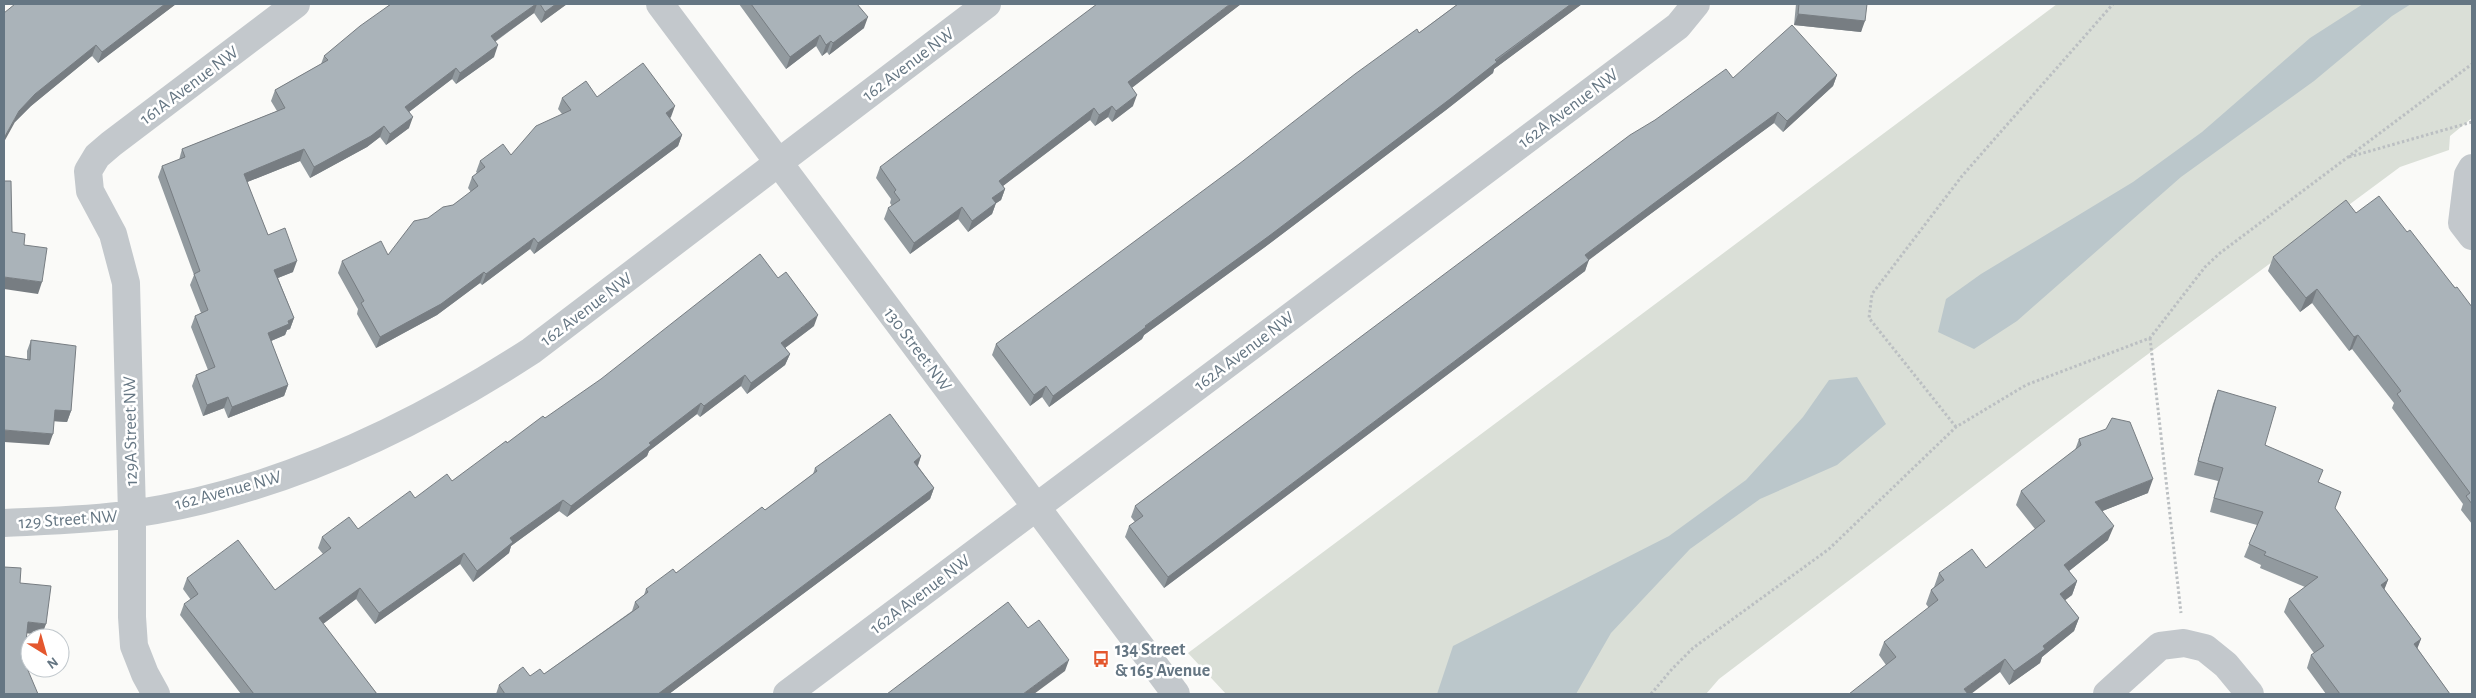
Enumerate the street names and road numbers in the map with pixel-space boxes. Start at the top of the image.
street label: 162 Avenue NW [860,25,958,105]
street label: 161A Avenue NW [137,43,242,128]
street label: 162A Avenue NW [1515,66,1622,152]
street label: 162 Avenue NW [538,270,636,350]
street label: 130 Street NW [880,304,954,395]
street label: 162A Avenue NW [1191,309,1298,395]
street label: 129A Street NW [121,376,141,486]
street label: 162 Avenue NW [173,468,283,514]
street label: 129 Street NW [18,508,118,532]
street label: 162A Avenue NW [867,552,974,638]

